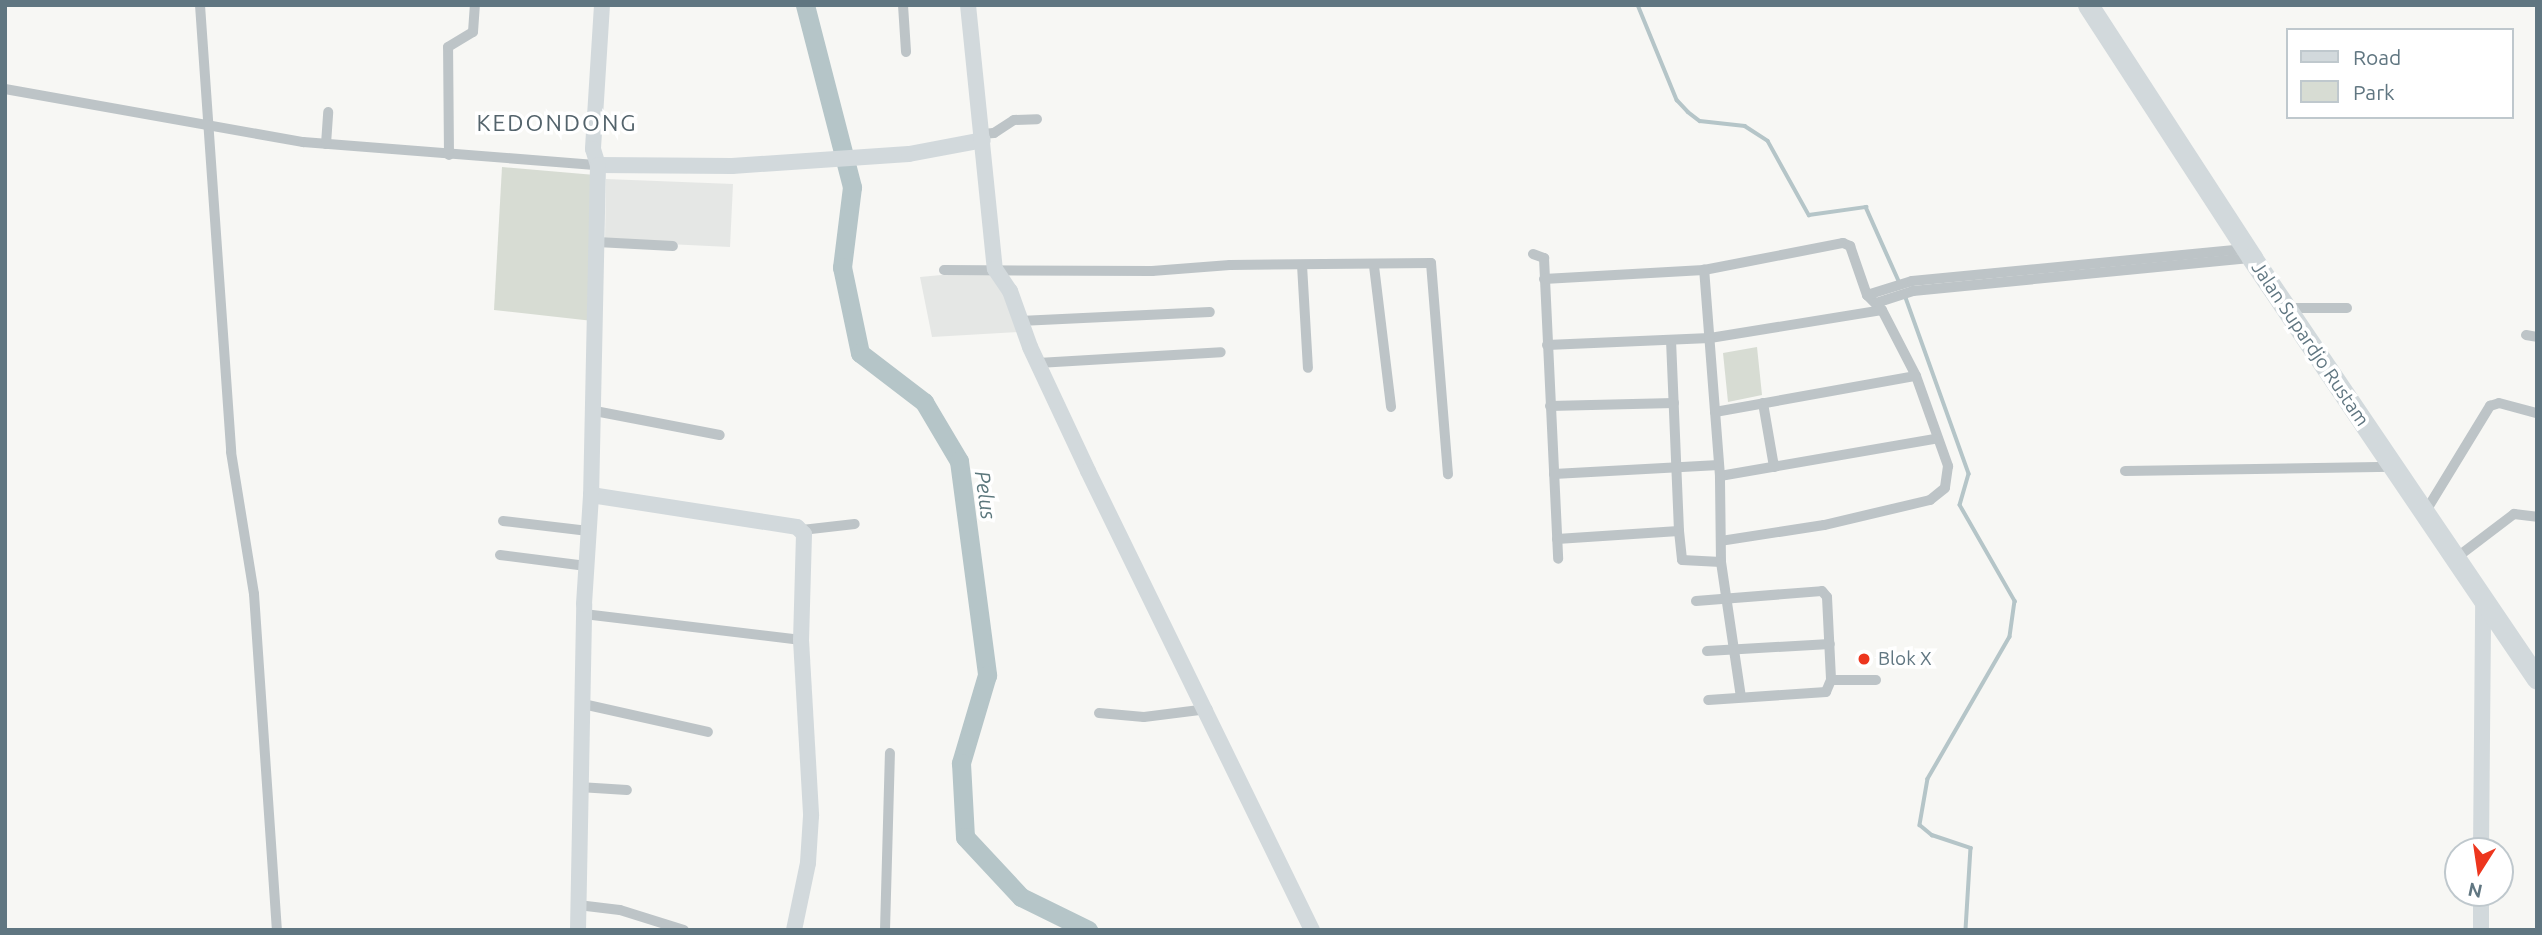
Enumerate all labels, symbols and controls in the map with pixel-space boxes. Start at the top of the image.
legend [2286,28,2514,119]
text: Road [2353,45,2401,69]
text: Park [2353,80,2395,104]
district label: KEDONDONG [478,109,636,137]
street label: Jalan Supardjo Rustam [2246,257,2374,431]
water label: Pelus [970,469,1002,521]
place label: Blok X [1878,648,1932,670]
marker: Blok X [1856,651,1872,667]
north arrow [2444,837,2514,907]
text: N [2466,878,2484,903]

